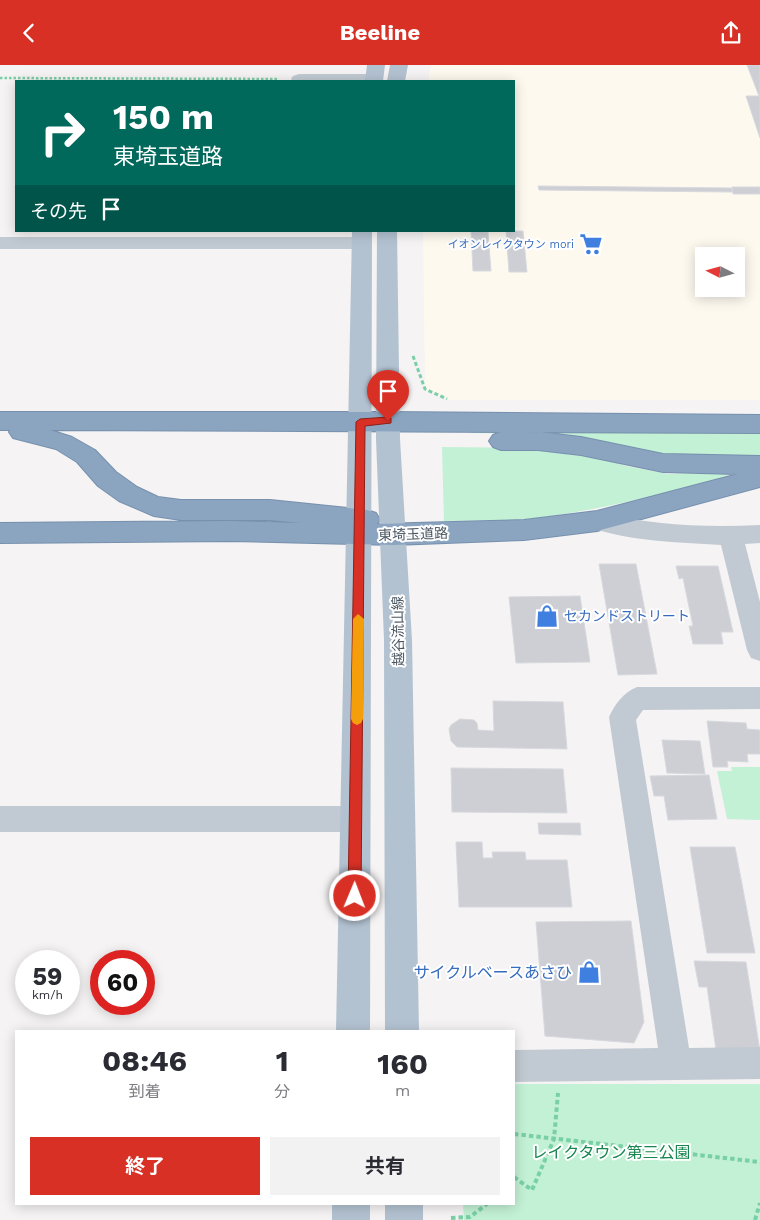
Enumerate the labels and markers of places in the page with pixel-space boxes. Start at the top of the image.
supermarket icon: イオンレイクタウン mori [578,231,604,257]
place label: イオンレイクタウン mori [447,238,574,251]
pin [367,370,409,421]
shop icon: セカンドストリート [534,603,560,629]
place label: セカンドストリート [564,608,690,624]
shop icon: サイクルベースあさひ [576,959,602,985]
place label: サイクルベースあさひ [414,963,572,982]

